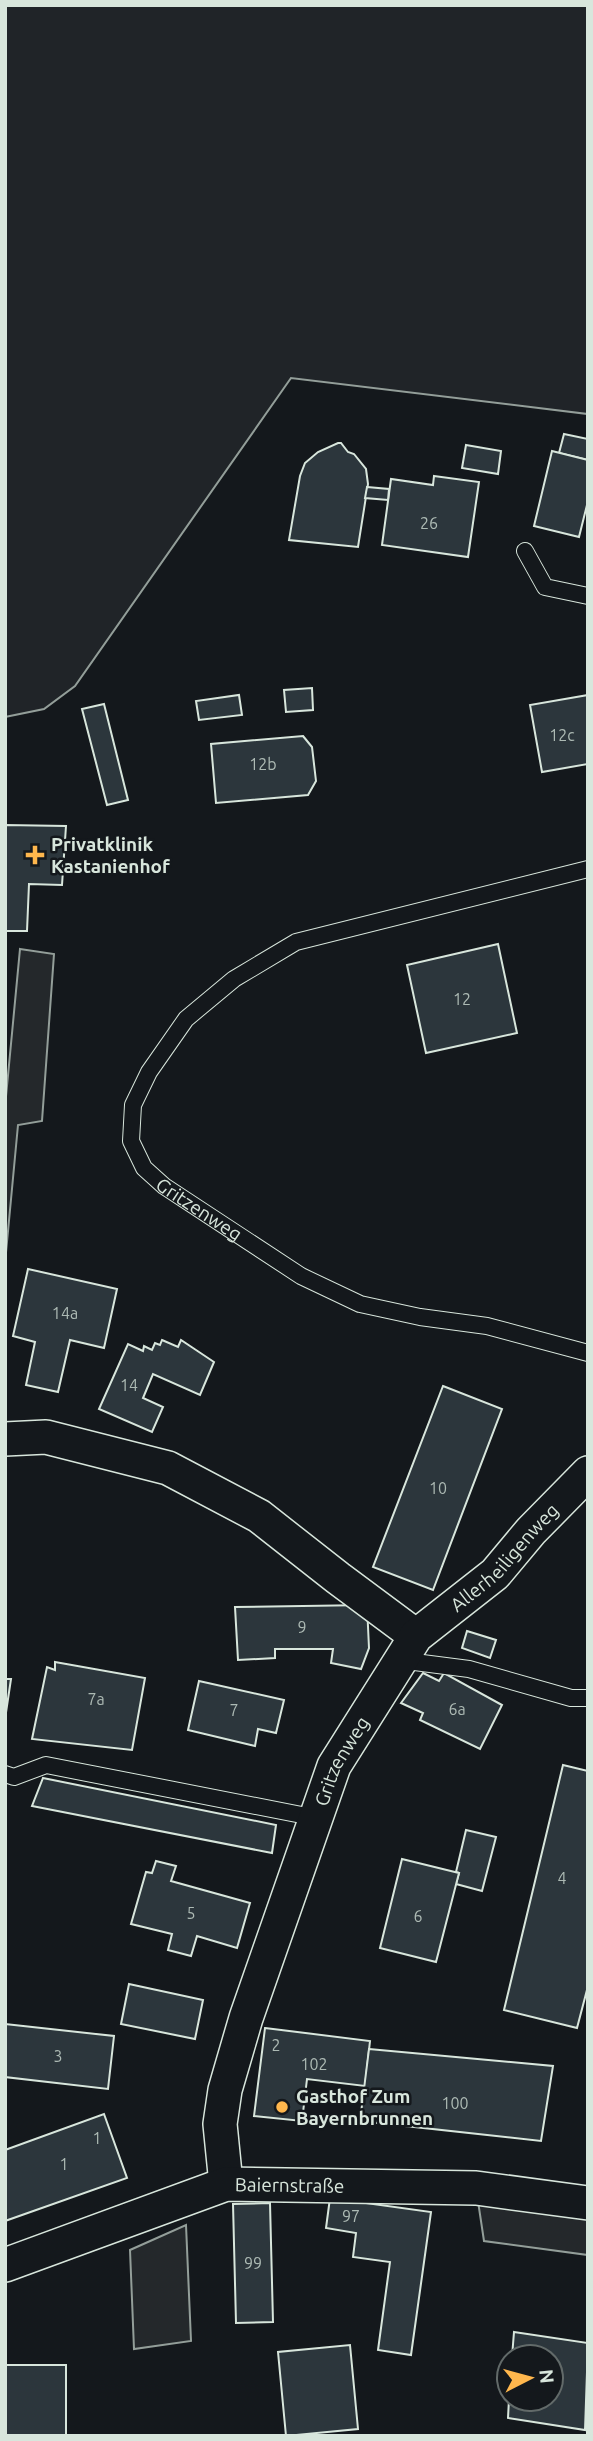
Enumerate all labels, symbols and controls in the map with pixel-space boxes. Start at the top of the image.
house number: 26 [420,514,438,532]
house number: 12c [549,726,575,744]
house number: 12b [249,755,277,773]
place label: Privatklinik Kastanienhof [51,833,170,877]
marker: Privatklinik Kastanienhof [25,845,45,865]
house number: 12 [453,990,471,1008]
street label: Gritzenweg [152,1173,246,1245]
house number: 14a [52,1304,78,1322]
house number: 14 [120,1376,138,1394]
house number: 10 [429,1479,447,1497]
street label: Allerheiligenweg [446,1499,563,1616]
house number: 9 [297,1618,307,1636]
house number: 7a [87,1690,105,1708]
house number: 6a [448,1700,466,1718]
house number: 7 [229,1701,239,1719]
street label: Gritzenweg [310,1712,373,1809]
house number: 4 [557,1869,567,1887]
house number: 5 [186,1904,196,1922]
house number: 6 [413,1907,423,1925]
house number: 2 [271,2036,281,2054]
house number: 3 [53,2047,63,2065]
house number: 102 [300,2055,328,2073]
place label: Gasthof Zum Bayernbrunnen [296,2085,433,2129]
house number: 100 [441,2094,469,2112]
marker: Gasthof Zum Bayernbrunnen [274,2099,290,2115]
house number: 1 [92,2129,102,2147]
house number: 1 [59,2155,69,2173]
street label: Baiernstraße [235,2173,345,2197]
house number: 97 [342,2207,360,2225]
house number: 99 [244,2254,262,2272]
north arrow [495,2343,565,2413]
text: N [535,2368,559,2384]

